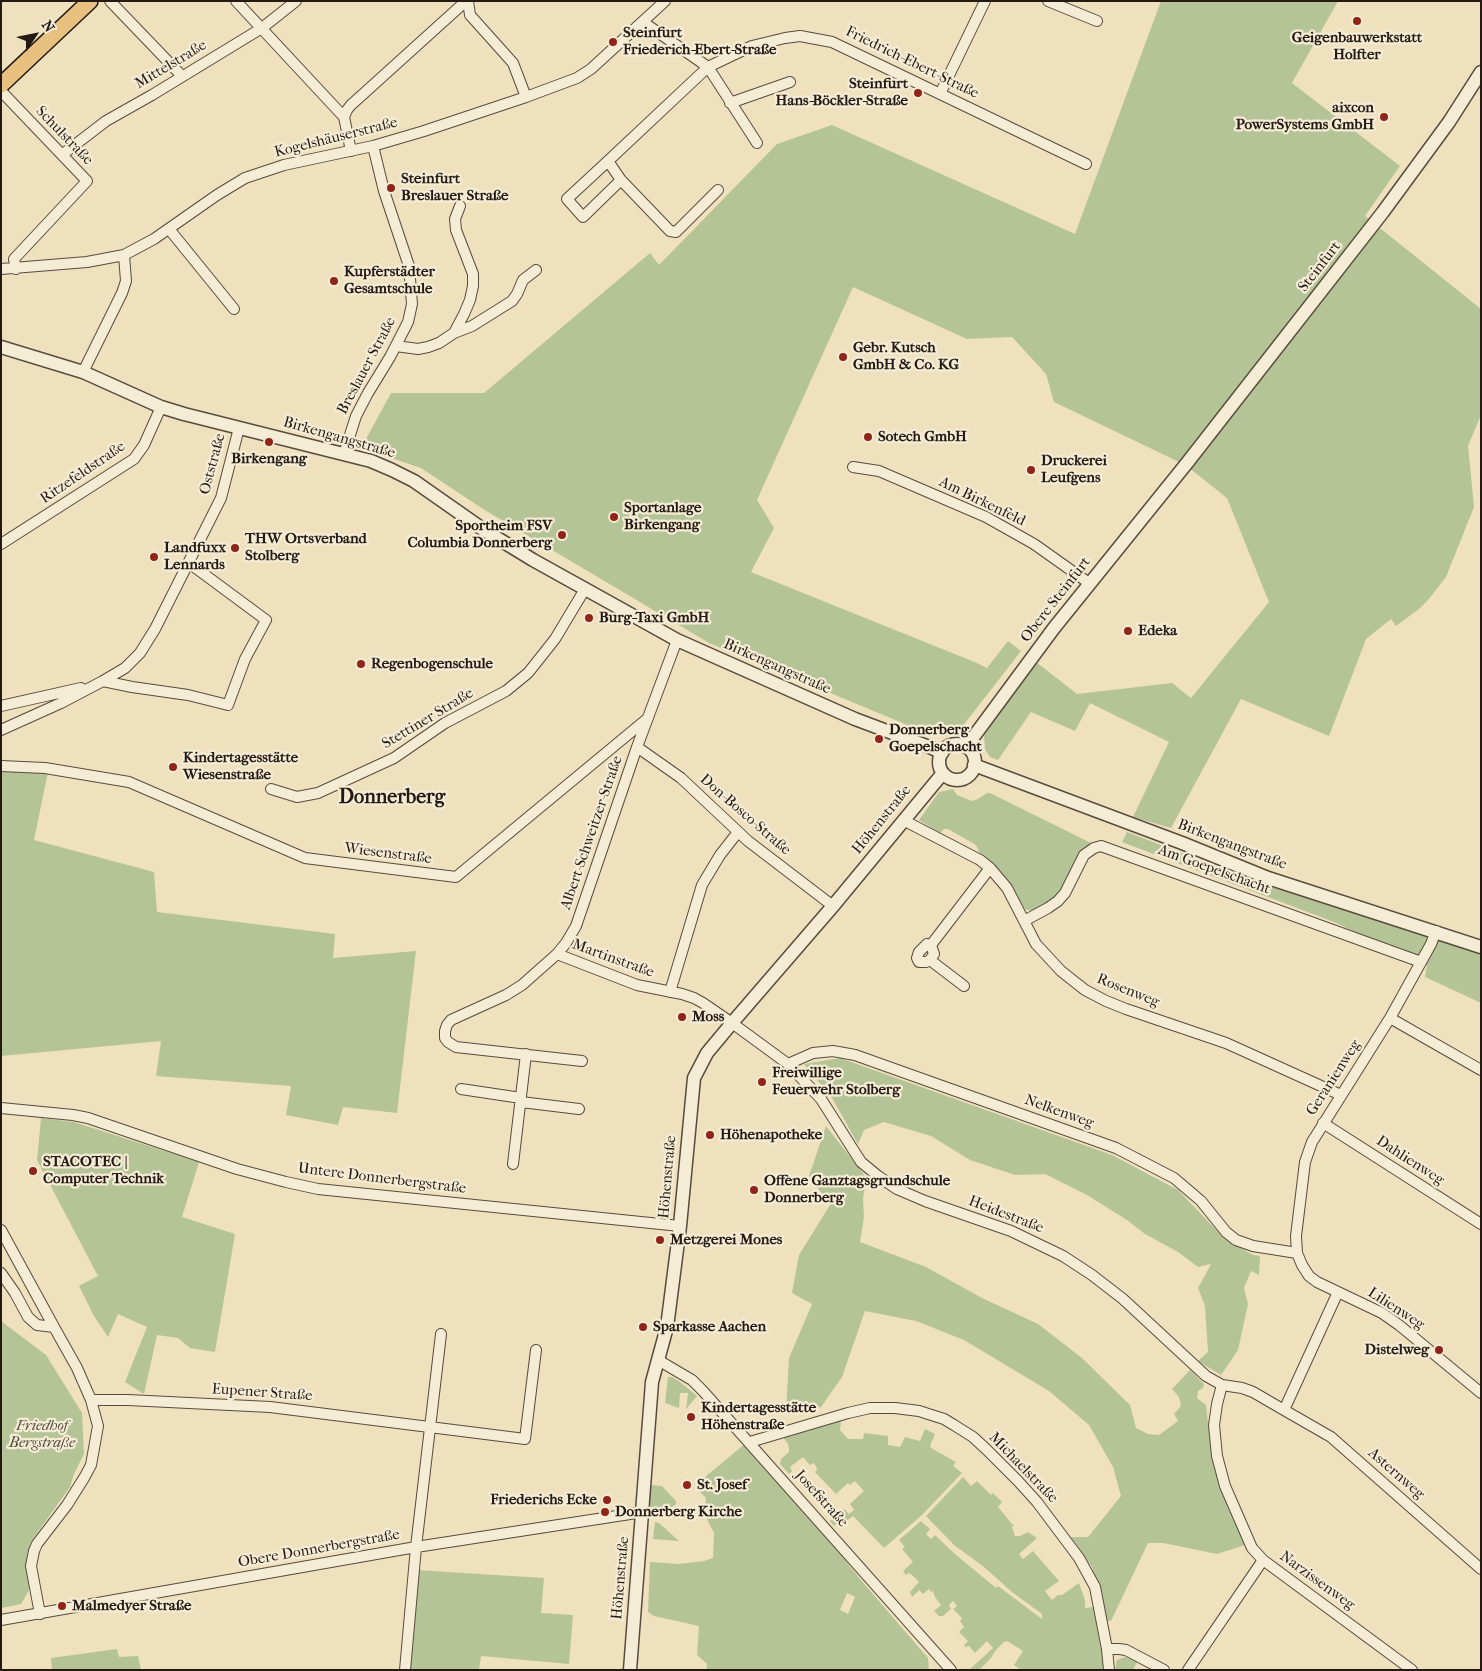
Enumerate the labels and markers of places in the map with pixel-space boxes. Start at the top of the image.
marker: Geigenbauwerkstatt Holfter [1351,15,1363,27]
place label: Steinfurt Friederich-Ebert-Straße [623,24,777,59]
place label: Geigenbauwerkstatt Holfter [1292,29,1422,64]
marker: Steinfurt Friederich-Ebert-Straße [607,36,619,48]
place label: Steinfurt Hans-Böckler-Straße [776,75,908,110]
marker: Steinfurt Hans-Böckler-Straße [912,87,924,99]
place label: aixcon PowerSystems GmbH [1236,99,1374,134]
marker: aixcon PowerSystems GmbH [1378,111,1390,123]
place label: Steinfurt Breslauer Straße [401,170,508,205]
marker: Steinfurt Breslauer Straße [385,182,397,194]
place label: Kupferstädter Gesamtschule [344,263,435,298]
marker: Kupferstädter Gesamtschule [328,275,340,287]
place label: Gebr. Kutsch GmbH & Co. KG [853,339,959,374]
marker: Gebr. Kutsch GmbH & Co. KG [837,351,849,363]
place label: Sotech GmbH [878,428,967,446]
marker: Sotech GmbH [862,431,874,443]
marker: Birkengang [263,436,275,448]
place label: Birkengang [231,450,307,468]
place label: Druckerei Leufgens [1041,452,1107,487]
marker: Druckerei Leufgens [1025,464,1037,476]
place label: Sportanlage Birkengang [624,499,701,534]
marker: Sportanlage Birkengang [608,511,620,523]
place label: Sportheim FSV Columbia Donnerberg [407,517,552,552]
marker: Sportheim FSV Columbia Donnerberg [556,529,568,541]
place label: THW Ortsverband Stolberg [245,530,367,565]
place label: Landfuxx Lennards [164,539,226,574]
marker: THW Ortsverband Stolberg [229,542,241,554]
marker: Landfuxx Lennards [148,551,160,563]
place label: Burg-Taxi GmbH [599,609,709,627]
marker: Burg-Taxi GmbH [583,612,595,624]
place label: Edeka [1138,622,1177,640]
marker: Edeka [1122,625,1134,637]
place label: Regenbogenschule [371,655,493,673]
marker: Regenbogenschule [355,658,367,670]
place label: Donnerberg Goepelschacht [889,721,982,756]
marker: Donnerberg Goepelschacht [873,733,885,745]
place label: Kindertagesstätte Wiesenstraße [183,749,298,784]
marker: Kindertagesstätte Wiesenstraße [167,761,179,773]
place label: Moss [692,1008,724,1026]
marker: Moss [676,1011,688,1023]
place label: Freiwillige Feuerwehr Stolberg [772,1064,900,1099]
marker: Freiwillige Feuerwehr Stolberg [756,1076,768,1088]
place label: Höhenapotheke [720,1126,822,1144]
marker: Höhenapotheke [704,1129,716,1141]
place label: STACOTEC | Computer Technik [43,1153,164,1188]
marker: STACOTEC | Computer Technik [27,1165,39,1177]
place label: Offene Ganztagsgrundschule Donnerberg [764,1172,950,1207]
marker: Offene Ganztagsgrundschule Donnerberg [748,1184,760,1196]
place label: Metzgerei Mones [670,1231,782,1249]
marker: Metzgerei Mones [654,1234,666,1246]
place label: Sparkasse Aachen [653,1318,766,1336]
marker: Sparkasse Aachen [637,1321,649,1333]
place label: Distelweg [1365,1341,1429,1359]
marker: Distelweg [1433,1344,1445,1356]
place label: Kindertagesstätte Höhenstraße [701,1399,816,1434]
marker: Kindertagesstätte Höhenstraße [685,1411,697,1423]
place label: St. Josef [697,1476,747,1494]
marker: St. Josef [681,1479,693,1491]
place label: Friederichs Ecke [490,1491,597,1509]
marker: Friederichs Ecke [601,1494,613,1506]
place label: Donnerberg Kirche [615,1503,742,1521]
marker: Donnerberg Kirche [599,1506,611,1518]
place label: Malmedyer Straße [72,1597,191,1615]
marker: Malmedyer Straße [56,1600,68,1612]

